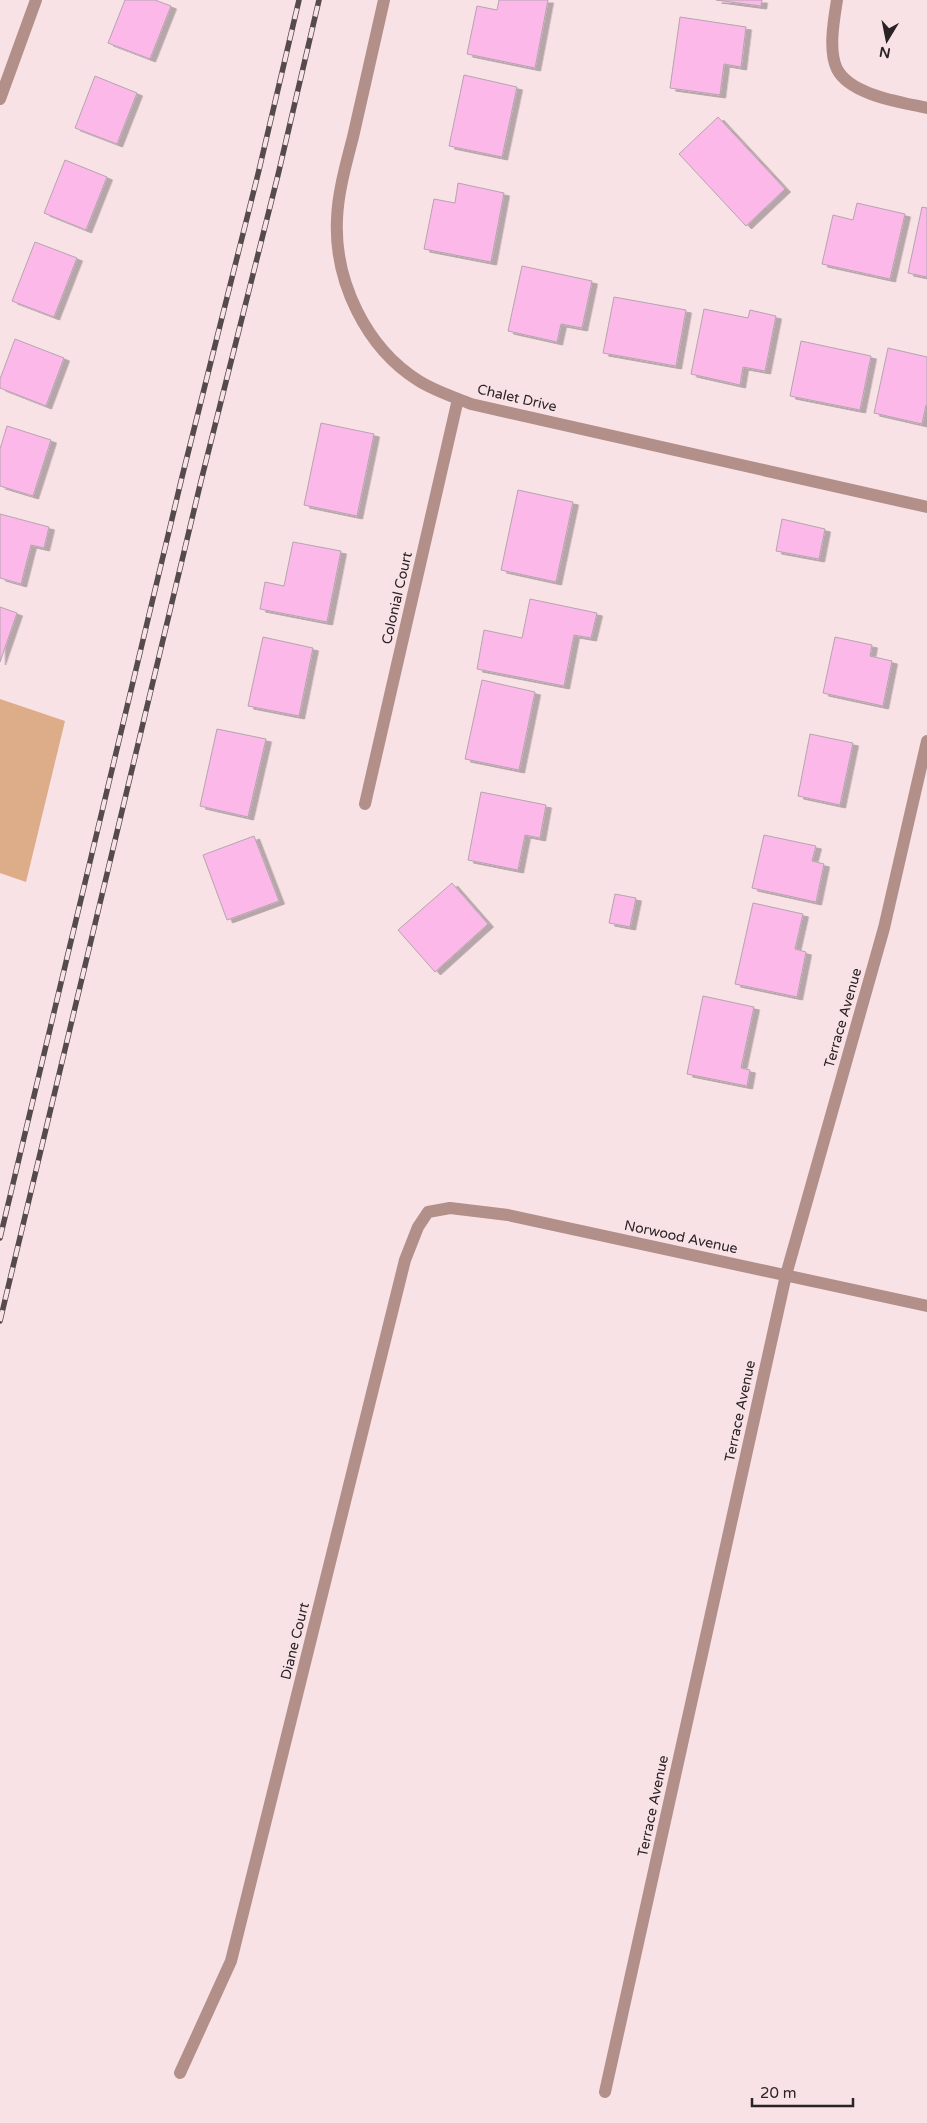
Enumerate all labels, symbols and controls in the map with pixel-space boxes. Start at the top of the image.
north arrow [862,15,912,65]
text: N [878,43,892,62]
street label: Chalet Drive [476,381,558,415]
street label: Colonial Court [378,550,416,646]
street label: Terrace Avenue [821,966,865,1070]
street label: Norwood Avenue [623,1217,739,1257]
street label: Terrace Avenue [721,1359,759,1463]
street label: Diane Court [277,1600,313,1681]
street label: Terrace Avenue [634,1754,672,1858]
scale bar [752,2076,853,2108]
text: 20 m [760,2084,797,2102]

